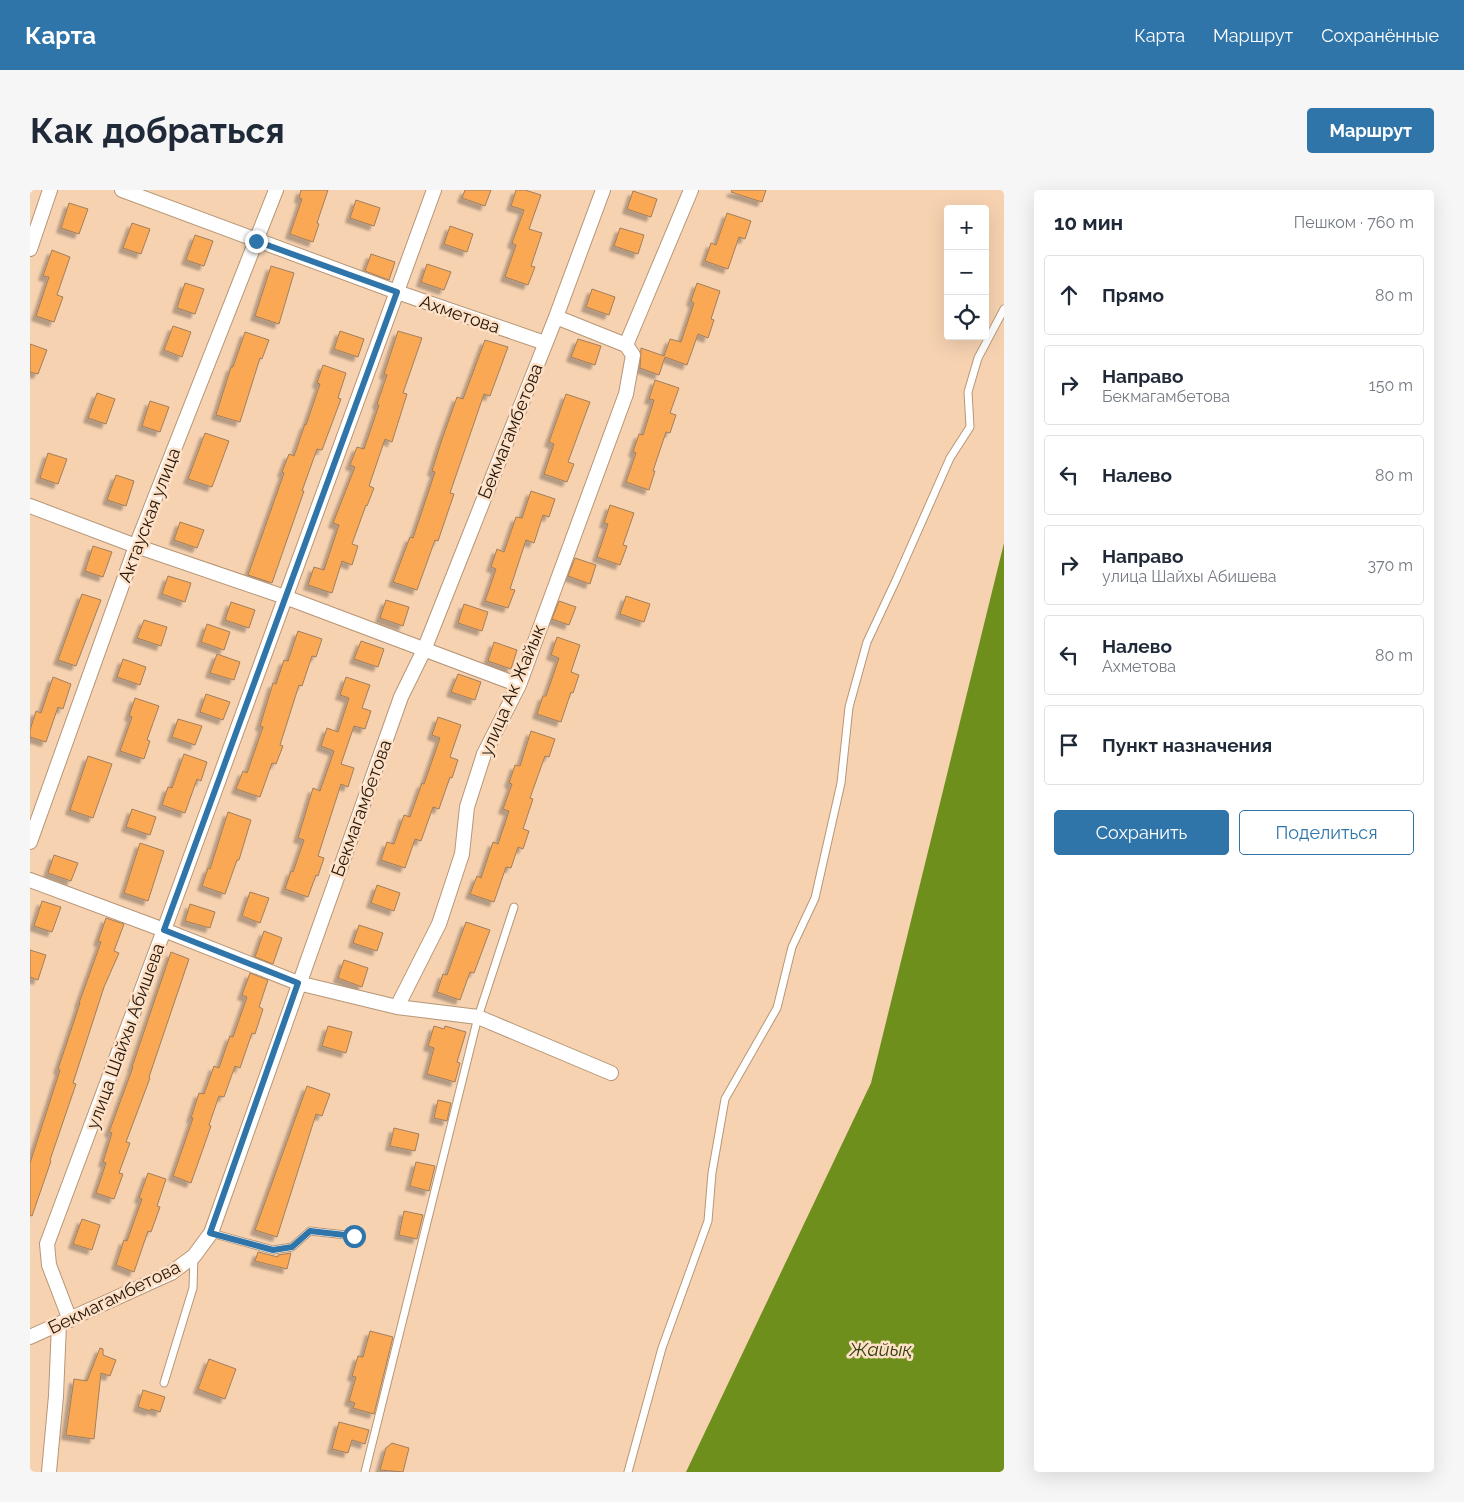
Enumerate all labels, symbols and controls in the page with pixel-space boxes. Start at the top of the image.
text: Карта [25,21,96,50]
text: Карта [1134,25,1185,46]
text: Маршрут [1213,25,1293,46]
text: Сохранённые [1321,25,1439,46]
button: Маршрут [1307,108,1434,153]
text: Как добраться [30,110,285,151]
map controls [944,205,989,340]
button: + [944,205,989,250]
text: 10 мин [1054,210,1123,235]
text: Пешком · 760 m [1294,213,1414,232]
route end [245,230,268,253]
button: − [944,250,989,295]
icon: ahead [1055,281,1083,309]
text: Прямо [1102,284,1164,306]
text: 80 m [1375,286,1413,305]
street label: Ахметова [417,291,503,337]
button: locate [944,295,989,340]
street label: Бекмагамбетова [473,360,547,502]
text: Направо [1102,365,1183,387]
icon: right [1055,371,1083,399]
text: 150 m [1369,376,1413,395]
text: Бекмагамбетова [1102,387,1230,406]
street label: Актауская улица [114,445,184,585]
icon: left [1055,461,1083,489]
text: Налево [1102,464,1172,486]
text: 80 m [1375,466,1413,485]
text: Направо [1102,545,1183,567]
icon: right [1055,551,1083,579]
text: 370 m [1367,556,1413,575]
text: улица Шайхы Абишева [1102,567,1276,586]
street label: улица Ак Жайык [475,621,549,759]
text: Налево [1102,635,1172,657]
icon: left [1055,641,1083,669]
text: 80 m [1375,646,1413,665]
text: Ахметова [1102,657,1176,676]
icon: arrive [1055,731,1083,759]
text: Пункт назначения [1102,734,1272,756]
street label: Бекмагамбетова [326,737,396,879]
button: Сохранить [1054,810,1229,855]
button: Поделиться [1239,810,1414,855]
street label: улица Шайхы Абишева [82,940,168,1132]
route start [343,1225,366,1248]
street label: Бекмагамбетова [45,1256,183,1338]
water label: Жайық [849,1338,912,1360]

